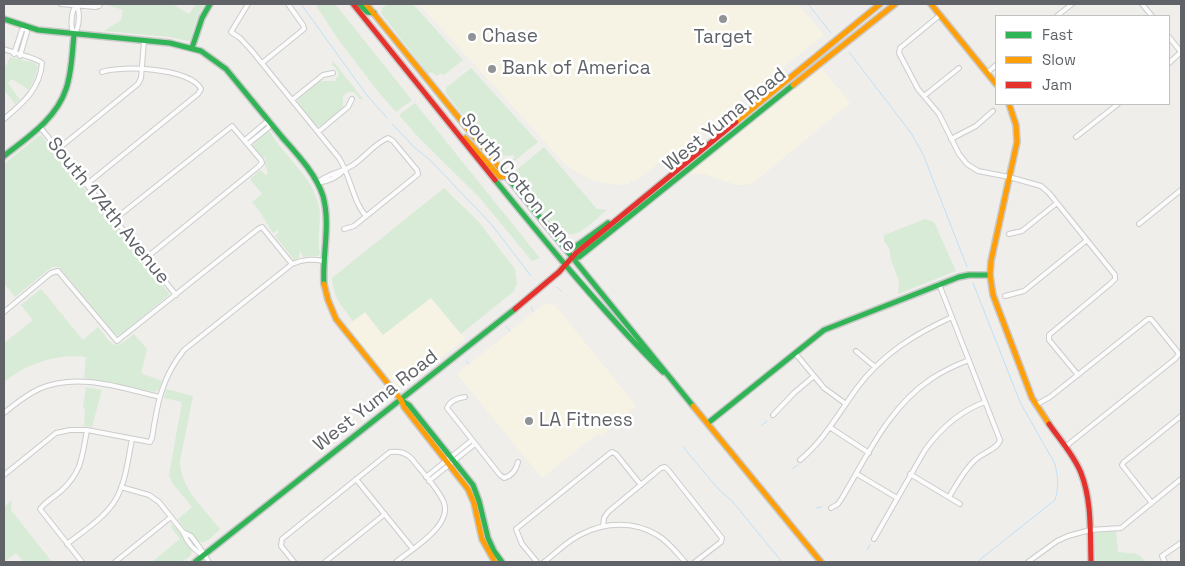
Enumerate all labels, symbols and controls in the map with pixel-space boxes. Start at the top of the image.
marker: Target [717,13,729,25]
legend [995,15,1170,105]
text: Fast [1042,25,1073,44]
place label: Chase [482,26,538,48]
place label: Target [693,27,753,49]
marker: Chase [466,31,478,43]
text: Slow [1042,50,1076,69]
place label: Bank of America [502,58,651,80]
marker: Bank of America [486,63,498,75]
street label: West Yuma Road [659,63,791,177]
text: Jam [1042,75,1072,94]
street label: South Cotton Lane [455,109,581,257]
street label: South 174th Avenue [42,133,174,289]
street label: West Yuma Road [309,345,443,457]
place label: LA Fitness [539,410,633,432]
marker: LA Fitness [523,415,535,427]

